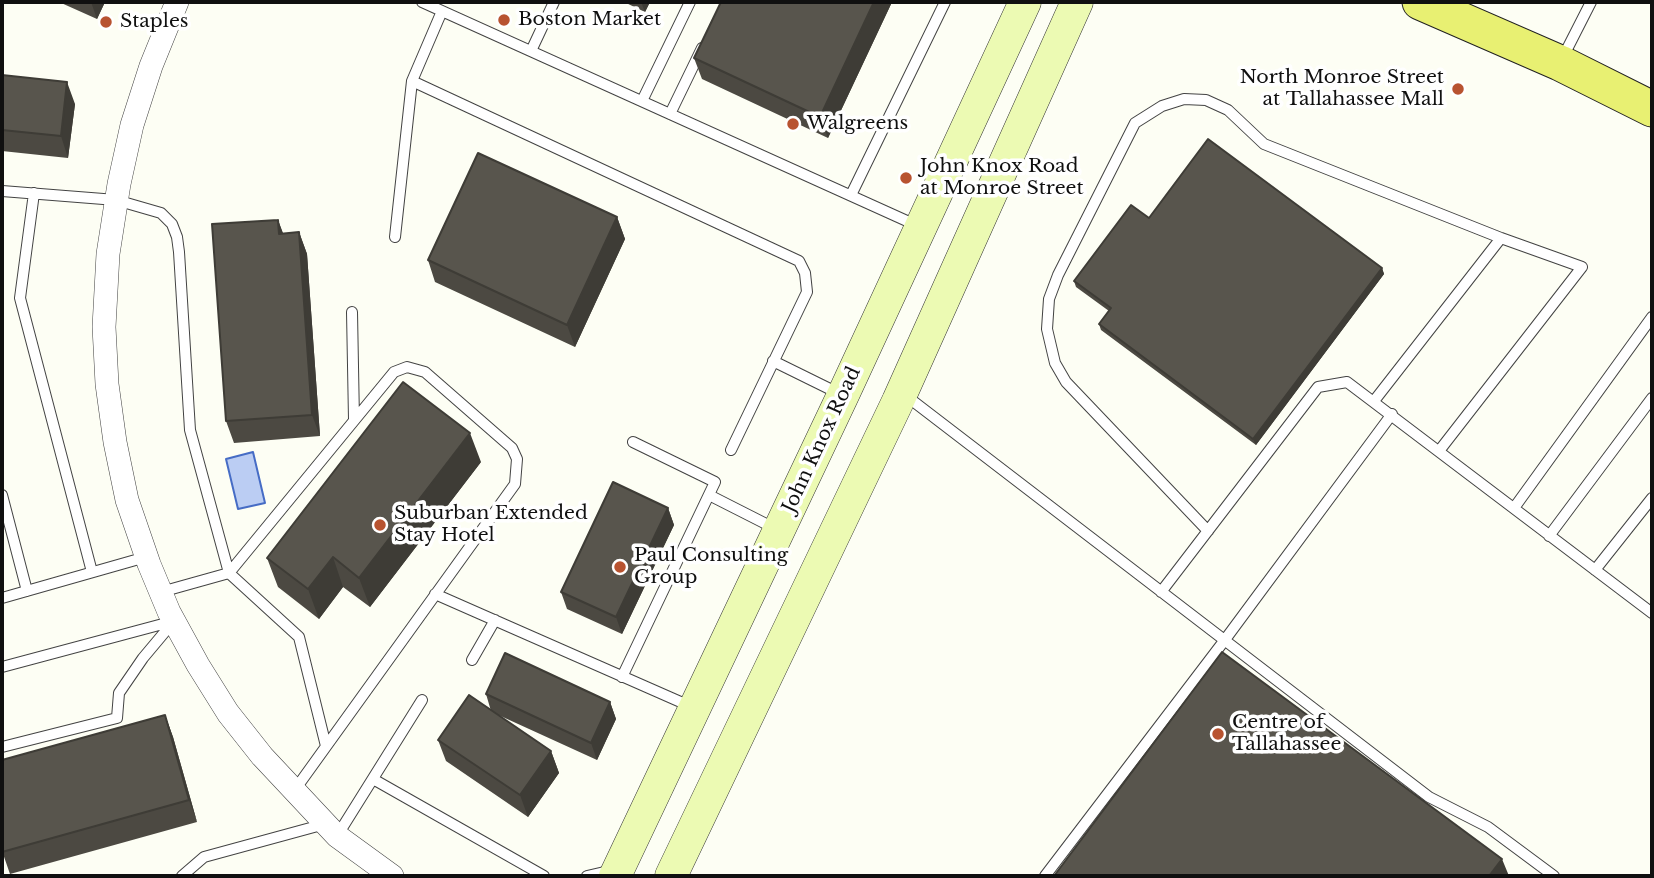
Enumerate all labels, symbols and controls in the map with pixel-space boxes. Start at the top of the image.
place label: Boston Market [518,9,661,31]
place label: Staples [120,11,188,33]
marker: Boston Market [496,12,512,28]
marker: Staples [98,14,114,30]
place label: North Monroe Street at Tallahassee Mall [1240,67,1444,111]
marker: North Monroe Street at Tallahassee Mall [1450,81,1466,97]
place label: Walgreens [807,113,908,135]
marker: Walgreens [785,116,801,132]
place label: John Knox Road at Monroe Street [920,156,1084,200]
marker: John Knox Road at Monroe Street [898,170,914,186]
street label: John Knox Road [778,363,866,517]
place label: Suburban Extended Stay Hotel [394,503,588,547]
marker: Suburban Extended Stay Hotel [372,517,388,533]
place label: Paul Consulting Group [634,545,788,589]
marker: Paul Consulting Group [612,559,628,575]
place label: Centre of Tallahassee [1232,712,1341,756]
marker: Centre of Tallahassee [1210,726,1226,742]

